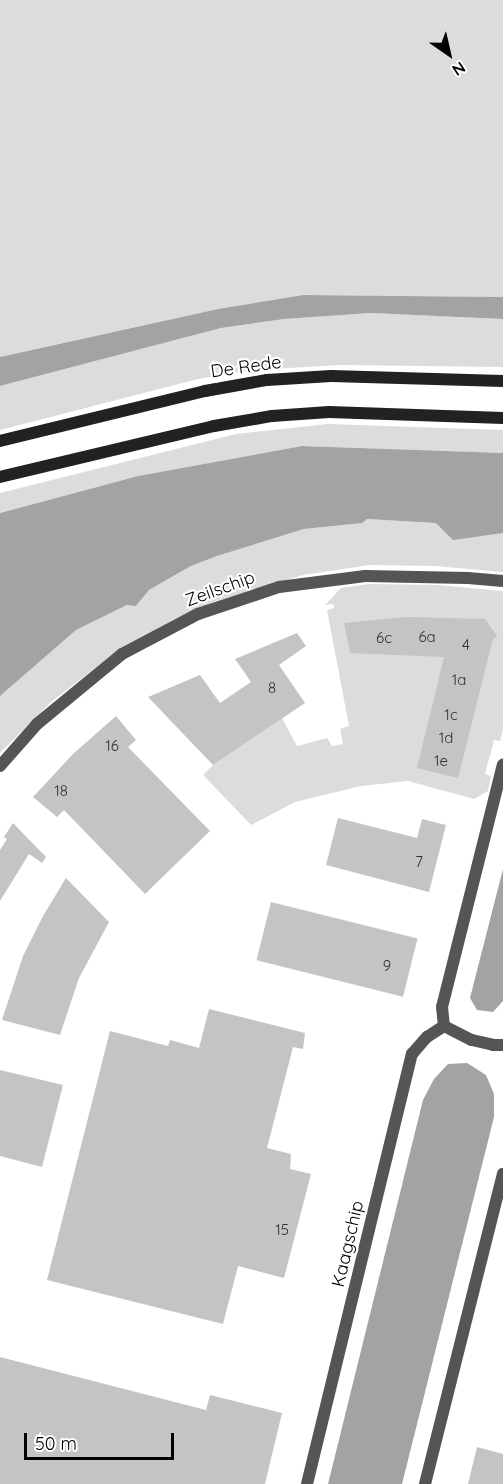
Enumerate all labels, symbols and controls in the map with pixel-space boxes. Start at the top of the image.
north arrow [419,24,479,84]
text: N [449,57,470,80]
street label: De Rede [209,351,283,383]
street label: Zeilschip [182,566,258,612]
house number: 6a [418,628,436,646]
house number: 6c [376,629,392,647]
house number: 4 [462,636,470,654]
house number: 1a [452,671,466,689]
house number: 8 [268,679,276,697]
house number: 1c [444,706,458,724]
house number: 1d [439,729,453,747]
house number: 16 [105,737,119,755]
house number: 1e [434,752,448,770]
house number: 18 [54,782,68,800]
house number: 7 [415,853,423,871]
house number: 9 [383,957,391,975]
street label: Kaagschip [328,1199,368,1289]
house number: 15 [275,1221,289,1239]
scale bar [27,1421,177,1459]
text: 50 m [35,1432,77,1455]

